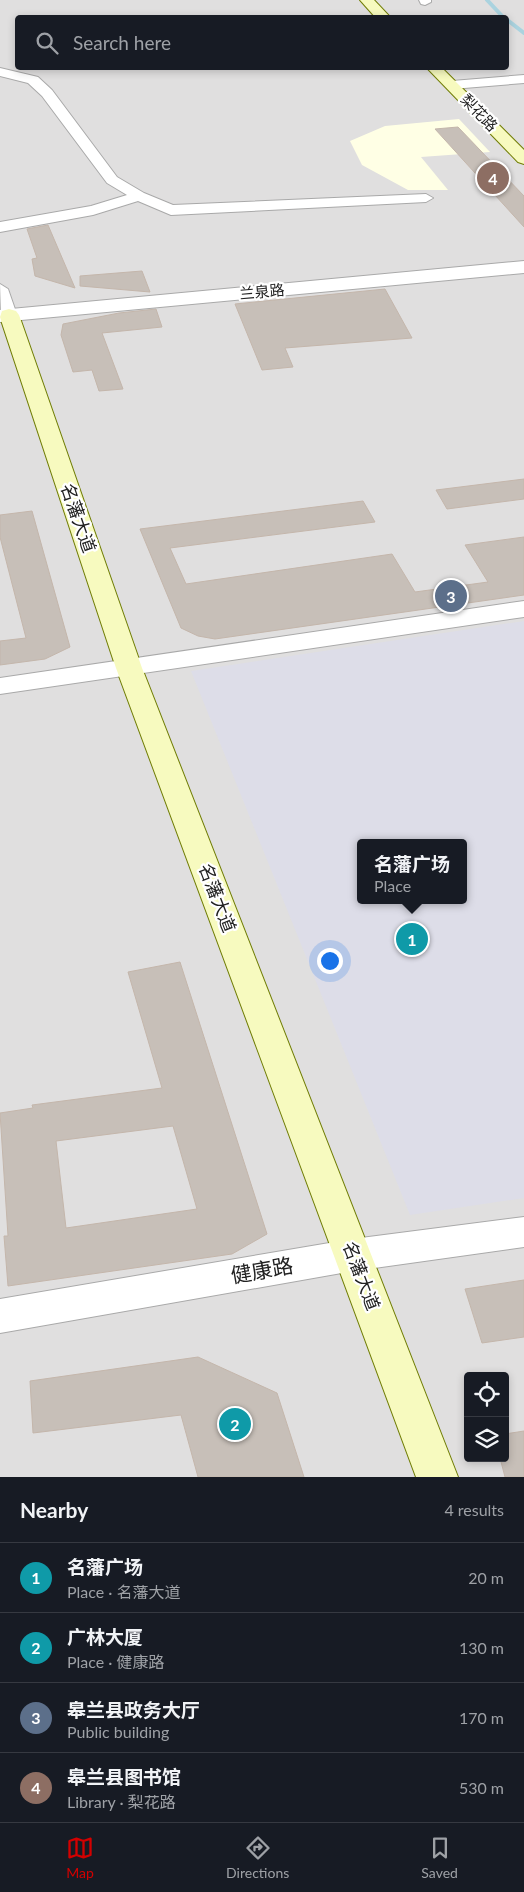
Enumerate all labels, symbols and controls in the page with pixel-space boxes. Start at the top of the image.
search box [15,15,509,70]
icon: search [33,29,61,57]
text: Search here [73,31,171,54]
street label: 梨花路 [458,90,502,135]
pin: 4 [477,159,509,197]
street label: 兰泉路 [239,280,285,302]
street label: 名藩大道 [57,480,101,555]
pin: 3 [435,577,467,615]
popup [357,839,467,904]
text: 名藩广场 [374,852,450,875]
street label: 名藩大道 [195,860,241,935]
text: Place [374,876,411,895]
pin: 1 [396,920,428,958]
your location [317,948,343,974]
street label: 名藩大道 [339,1238,385,1313]
street label: 健康路 [229,1252,295,1287]
map controls [464,1372,509,1462]
button: locate [464,1372,509,1417]
pin: 2 [219,1405,251,1443]
button: layers [464,1417,509,1462]
text: Nearby [20,1497,88,1522]
text: 4 results [444,1500,504,1519]
text: 名藩广场 [67,1555,143,1578]
text: 1 [31,1568,41,1587]
text: 20 m [468,1568,504,1587]
text: Place · 名藩大道 [67,1582,181,1601]
text: 广林大厦 [67,1625,143,1648]
text: 2 [31,1638,41,1657]
text: 130 m [459,1638,504,1657]
text: Place · 健康路 [67,1652,165,1671]
text: 皋兰县政务大厅 [67,1698,200,1721]
text: 3 [31,1708,41,1727]
text: 170 m [459,1708,504,1727]
text: Public building [67,1722,169,1741]
text: 皋兰县图书馆 [67,1765,181,1788]
text: 4 [31,1778,41,1797]
text: 530 m [459,1778,504,1797]
text: Library · 梨花路 [67,1792,176,1811]
tab: Map [66,1834,94,1881]
tab: Directions [226,1834,289,1881]
tab: Saved [421,1834,458,1881]

